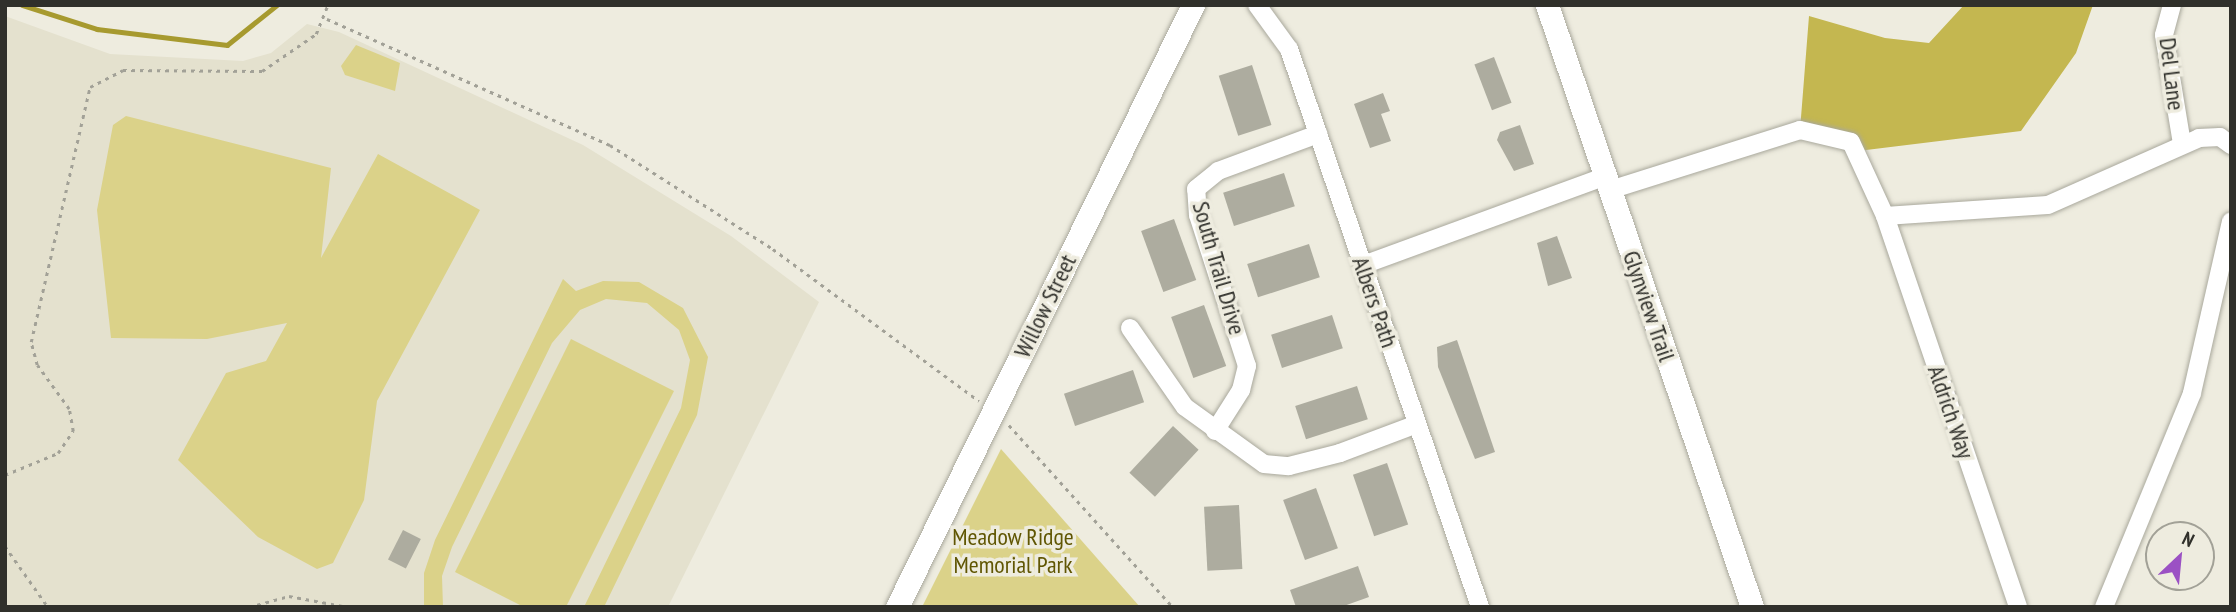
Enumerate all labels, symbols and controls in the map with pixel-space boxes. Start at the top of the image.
street label: Del Lane [2153,36,2191,112]
street label: South Trail Drive [1186,198,1252,338]
street label: Glynview Trail [1616,246,1682,366]
street label: Willow Street [1008,250,1082,362]
street label: Albers Path [1346,253,1404,351]
street label: Aldrich Way [1922,361,1980,463]
north arrow [2145,521,2215,591]
park label: Meadow Ridge Memorial Park [952,523,1074,579]
text: N [2178,526,2198,552]

